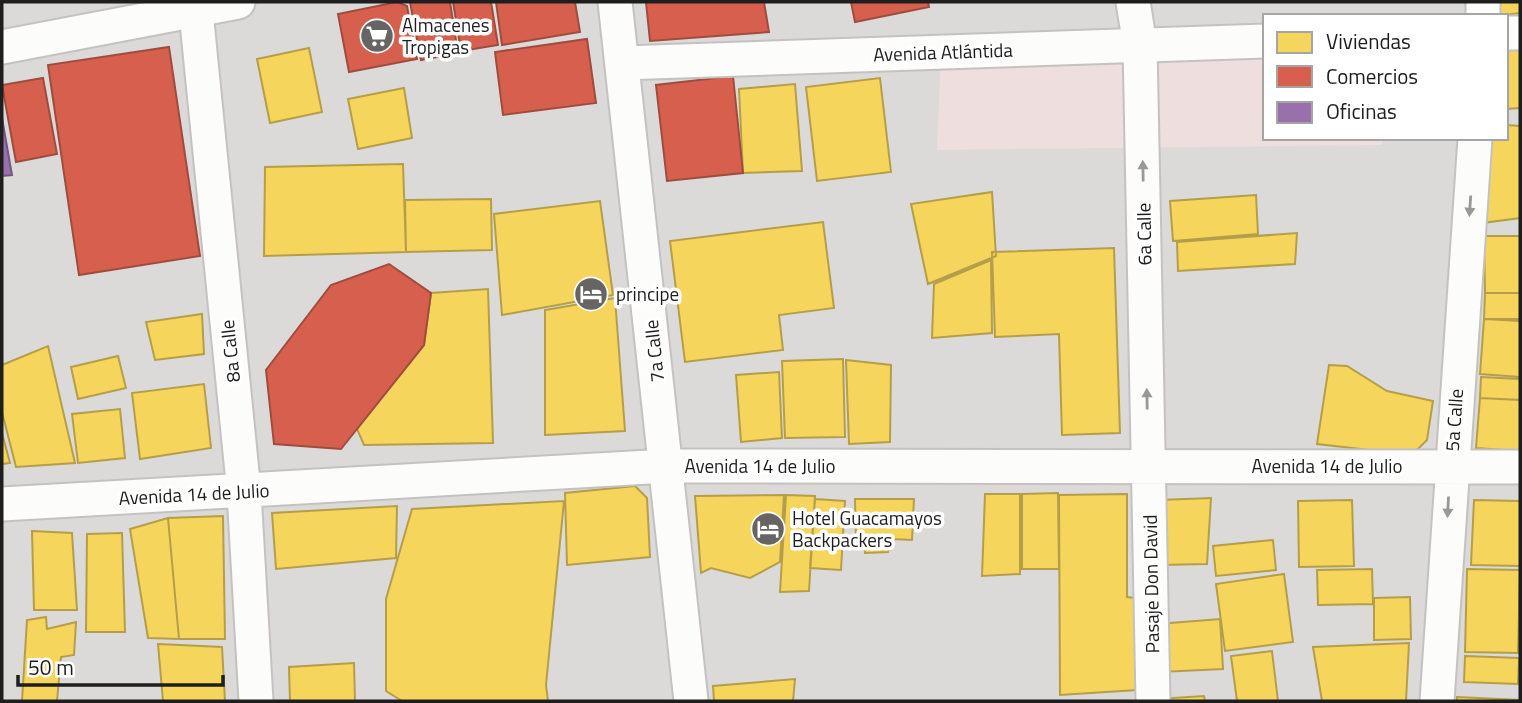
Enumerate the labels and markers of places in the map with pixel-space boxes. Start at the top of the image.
place label: Almacenes Tropigas [402,10,490,61]
supermarket icon: Almacenes Tropigas [358,17,396,55]
hotel icon: principe [572,275,610,313]
place label: principe [616,279,679,308]
place label: Hotel Guacamayos Backpackers [792,503,942,554]
hotel icon: Hotel Guacamayos Backpackers [749,510,787,548]

